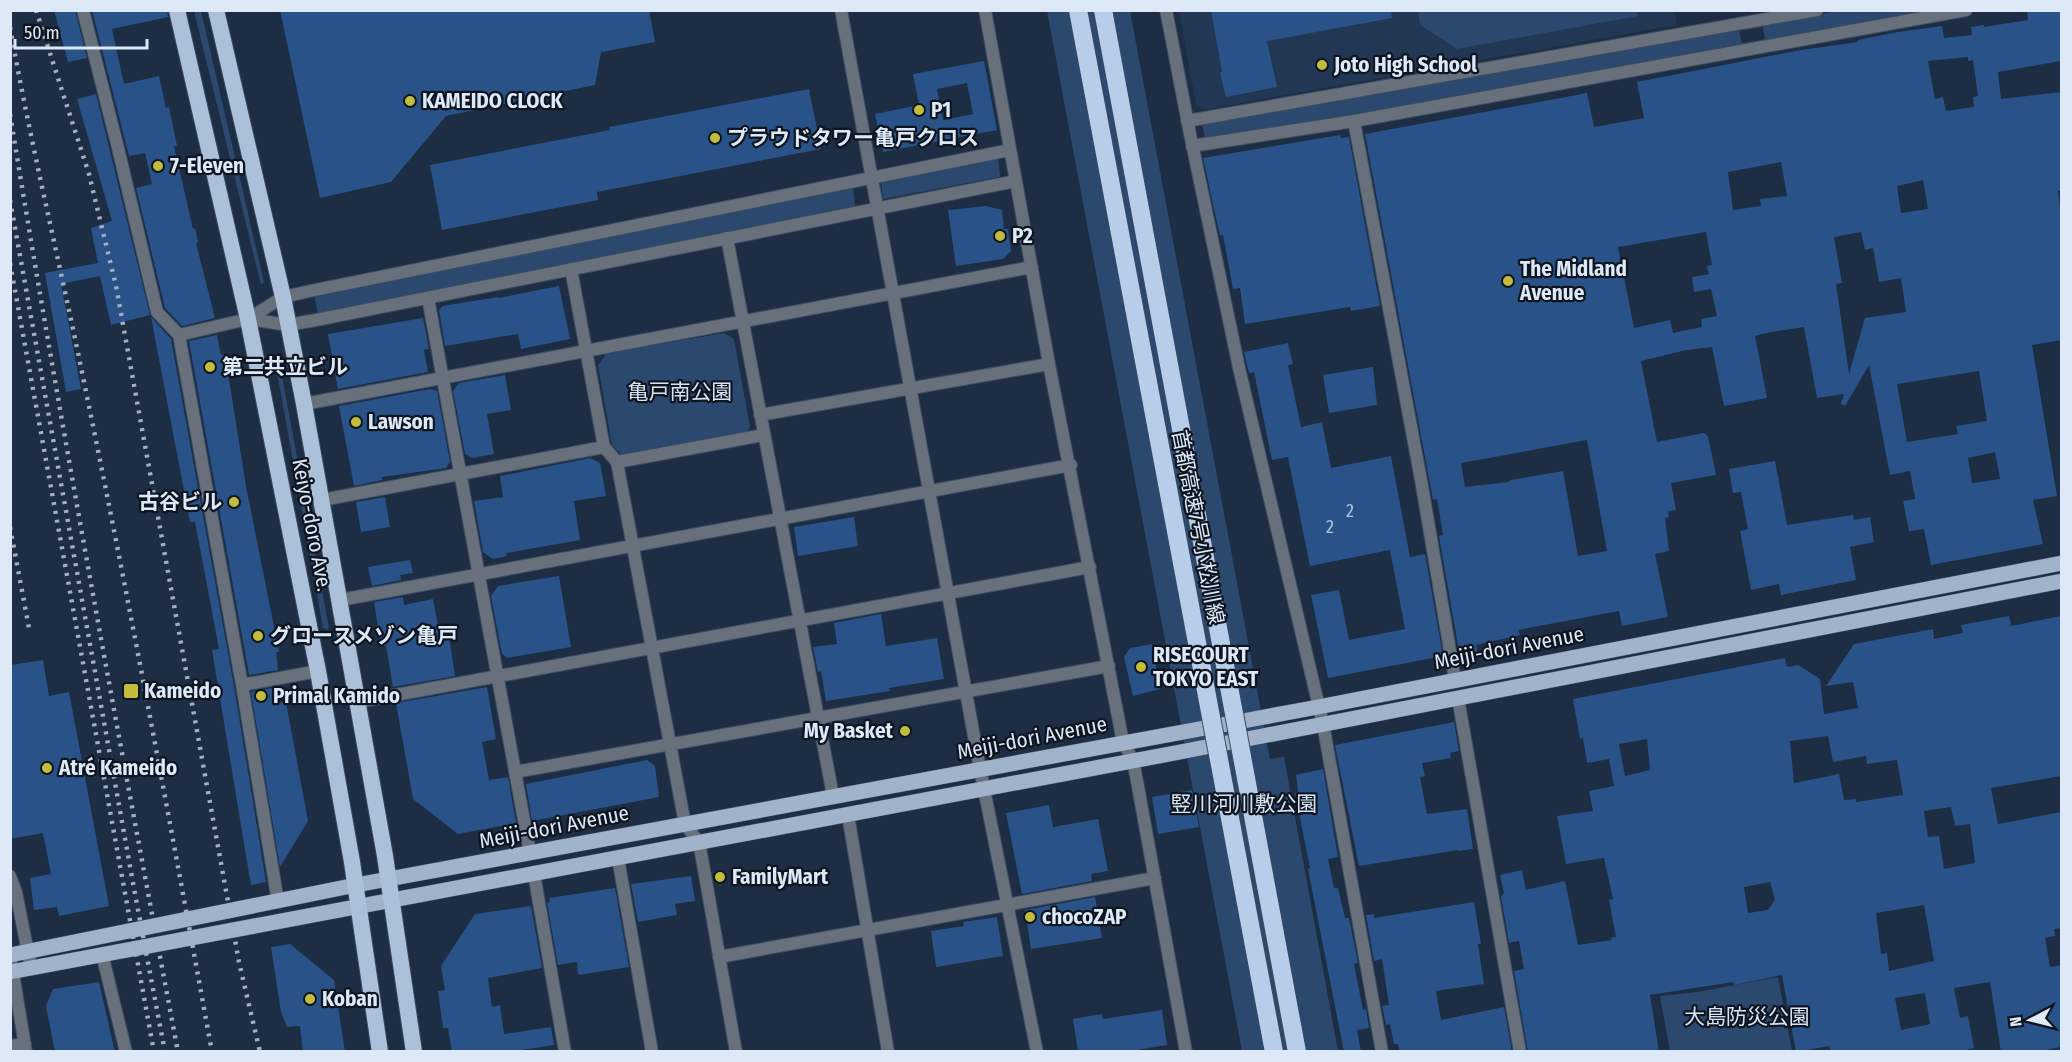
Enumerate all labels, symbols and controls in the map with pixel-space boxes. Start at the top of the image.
scale bar [15,12,147,50]
text: 50 m [24,22,60,44]
place label: Joto High School [1333,52,1477,78]
marker: Joto High School [1315,58,1329,72]
place label: KAMEIDO CLOCK [422,88,564,114]
marker: KAMEIDO CLOCK [403,94,417,108]
place label: P1 [931,97,951,123]
marker: P1 [912,103,926,117]
place label: プラウドタワー亀戸クロス [727,125,979,151]
marker: プラウドタワー亀戸クロス [708,131,722,145]
place label: 7-Eleven [170,153,244,179]
marker: 7-Eleven [151,159,165,173]
place label: P2 [1012,223,1033,249]
marker: P2 [993,229,1007,243]
place label: The Midland Avenue [1519,256,1627,306]
marker: The Midland Avenue [1501,274,1515,288]
place label: 第二共立ビル [222,354,348,380]
marker: 第二共立ビル [203,360,217,374]
park label: 亀戸南公園 [628,379,733,405]
place label: Lawson [368,409,434,435]
marker: Lawson [349,415,363,429]
street label: 首都高速7号小松川線 [1166,428,1230,626]
street label: Keiyo-doro Ave. [286,456,338,594]
place label: 古谷ビル [138,489,222,515]
marker: 古谷ビル [227,495,241,509]
house number: 2 [1346,500,1354,522]
house number: 2 [1326,516,1334,538]
street label: Meiji-dori Avenue [1432,621,1586,675]
place label: グロースメゾン亀戸 [270,623,458,649]
marker: グロースメゾン亀戸 [251,629,265,643]
place label: RISECOURT TOKYO EAST [1153,642,1259,692]
marker: RISECOURT TOKYO EAST [1134,660,1148,674]
place label: Kameido [144,678,221,704]
marker: Kameido [122,682,140,700]
place label: Primal Kamido [273,683,400,709]
marker: Primal Kamido [254,689,268,703]
street label: Meiji-dori Avenue [955,711,1109,765]
place label: My Basket [804,718,894,744]
marker: My Basket [898,724,912,738]
place label: Atré Kameido [58,755,177,781]
marker: Atré Kameido [40,761,54,775]
park label: 竪川河川敷公園 [1171,791,1318,817]
street label: Meiji-dori Avenue [477,800,631,854]
place label: FamilyMart [732,864,829,890]
marker: FamilyMart [713,870,727,884]
place label: chocoZAP [1042,904,1127,930]
marker: chocoZAP [1023,910,1037,924]
place label: Koban [322,986,378,1012]
north arrow [2000,990,2060,1050]
marker: Koban [303,992,317,1006]
park label: 大島防災公園 [1684,1004,1810,1030]
text: N [2006,1016,2026,1028]

